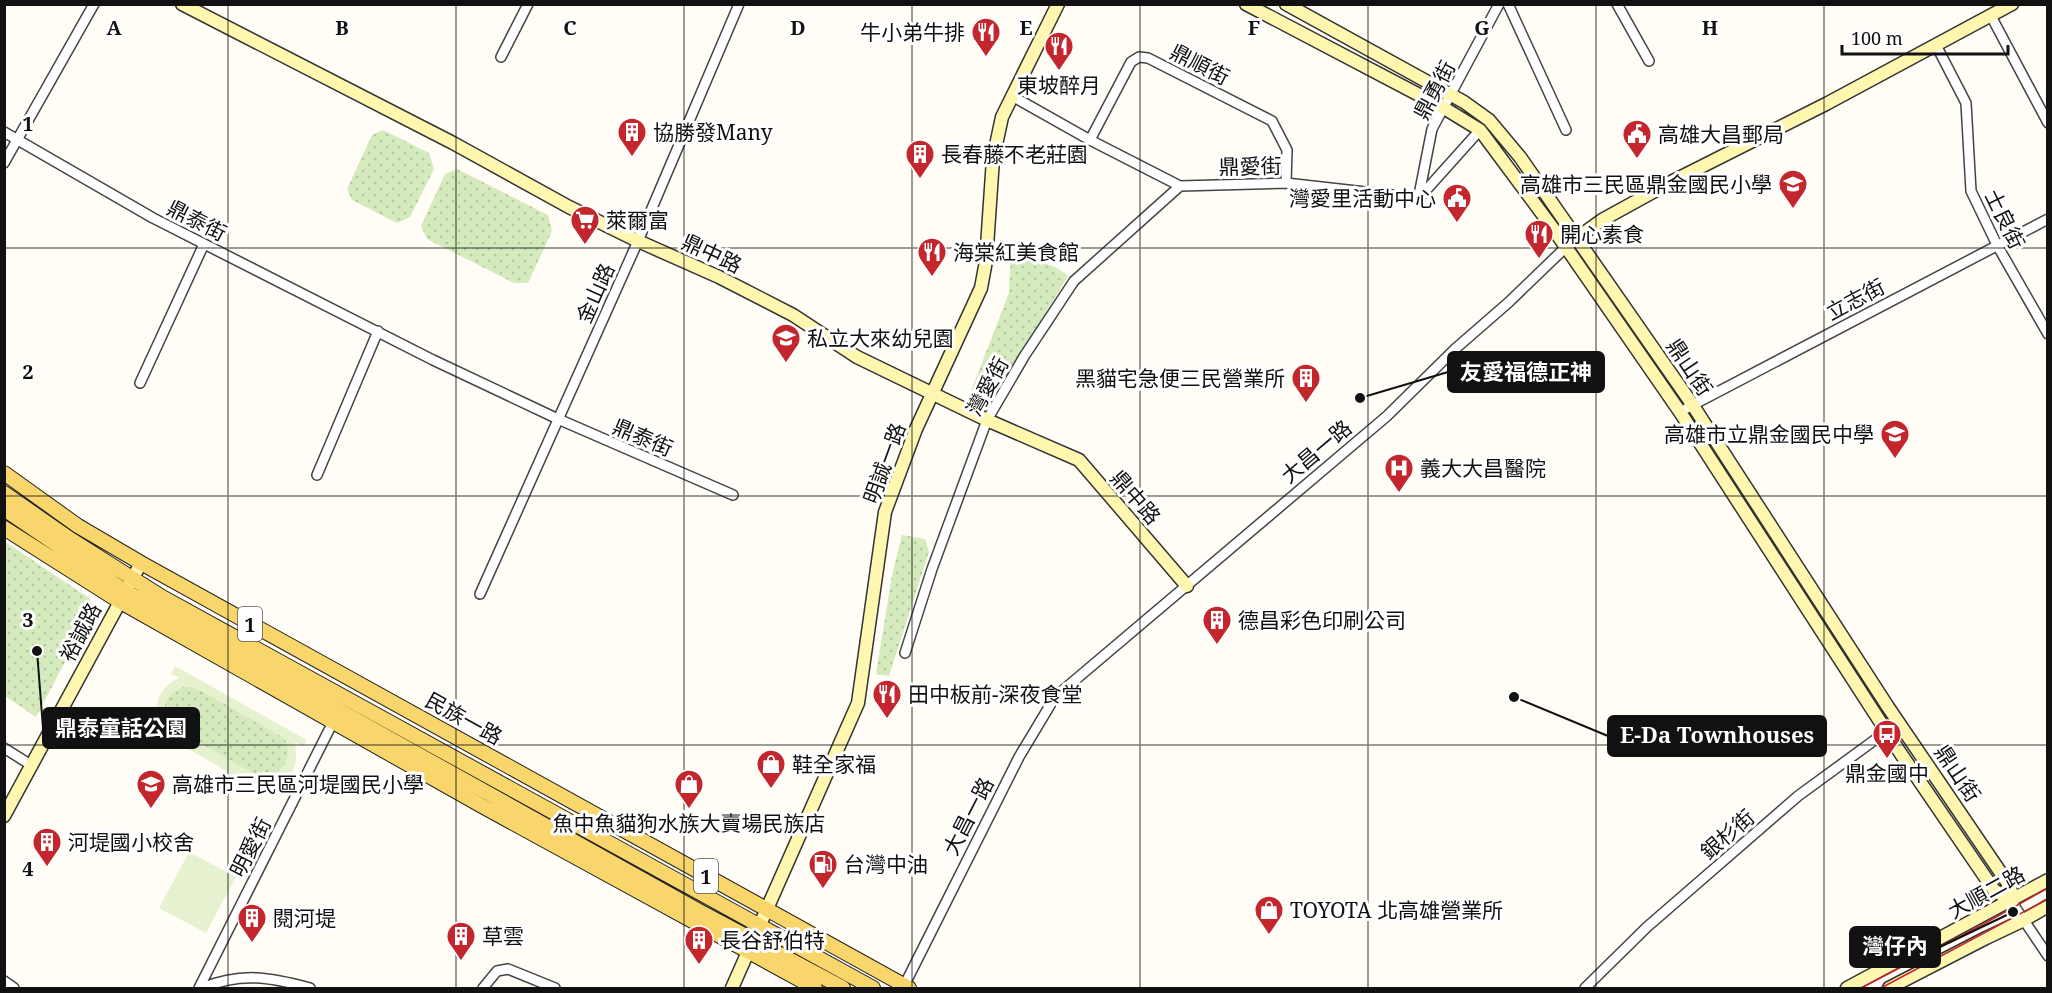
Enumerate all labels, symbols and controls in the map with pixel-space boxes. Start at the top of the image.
text: A [106,14,122,41]
text: B [335,14,349,41]
text: C [563,14,577,41]
text: D [790,14,806,41]
text: E [1019,14,1033,41]
text: F [1248,14,1260,41]
text: G [1474,14,1490,41]
text: H [1702,14,1718,41]
restaurant icon: 牛小弟牛排 [970,16,1002,58]
place label: 牛小弟牛排 [860,18,965,46]
scale bar [1842,18,2008,56]
text: 100 m [1851,26,1903,50]
restaurant icon: 東坡醉月 [1043,30,1075,72]
street label: 鼎順街 [1166,37,1234,91]
street label: 鼎勇街 [1407,56,1461,124]
place label: 東坡醉月 [1017,71,1101,99]
text: 1 [22,110,34,137]
building icon: 協勝發Many [616,116,648,158]
place label: 協勝發Many [653,118,773,146]
public building icon: 高雄大昌郵局 [1621,118,1653,160]
place label: 高雄大昌郵局 [1658,120,1784,148]
building icon: 長春藤不老莊園 [904,138,936,180]
place label: 長春藤不老莊園 [941,140,1088,168]
street label: 鼎愛街 [1218,151,1282,181]
school or university icon: 高雄市三民區鼎金國民小學 [1777,168,1809,210]
place label: 高雄市三民區鼎金國民小學 [1520,170,1772,198]
public building icon: 灣愛里活動中心 [1441,182,1473,224]
place label: 灣愛里活動中心 [1289,184,1436,212]
street label: 士良街 [1979,185,2031,253]
street label: 鼎泰街 [163,193,231,247]
supermarket icon: 萊爾富 [569,204,601,246]
place label: 萊爾富 [606,206,669,234]
restaurant icon: 開心素食 [1523,218,1555,260]
place label: 開心素食 [1560,220,1644,248]
street label: 鼎中路 [678,227,746,279]
restaurant icon: 海棠紅美食館 [916,236,948,278]
place label: 海棠紅美食館 [953,238,1079,266]
street label: 金山路 [569,259,621,327]
street label: 立志街 [1821,272,1889,326]
school or university icon: 私立大來幼兒園 [770,322,802,364]
place label: 私立大來幼兒園 [807,324,954,352]
street label: 鼎山街 [1661,333,1719,401]
street label: 灣愛街 [959,352,1015,420]
callout: 友愛福德正神 [1448,352,1604,392]
text: 友愛福德正神 [1460,356,1592,386]
text: 2 [22,358,34,385]
building icon: 黑貓宅急便三民營業所 [1290,362,1322,404]
place label: 黑貓宅急便三民營業所 [1075,364,1285,392]
street label: 鼎泰街 [609,412,677,462]
street label: 大昌一路 [1275,413,1357,489]
school or university icon: 高雄市立鼎金國民中學 [1879,418,1911,460]
street label: 明誠一路 [856,419,912,507]
place label: 高雄市立鼎金國民中學 [1664,420,1874,448]
hospital icon: 義大大昌醫院 [1383,452,1415,494]
place label: 義大大昌醫院 [1420,454,1546,482]
street label: 鼎中路 [1105,464,1167,530]
street label: 裕誠路 [53,598,107,666]
building icon: 德昌彩色印刷公司 [1201,604,1233,646]
text: 3 [22,606,34,633]
place label: 德昌彩色印刷公司 [1238,606,1406,634]
road number: 1 [238,607,262,641]
restaurant icon: 田中板前-深夜食堂 [871,678,903,720]
place label: 田中板前-深夜食堂 [908,680,1083,708]
street label: 民族一路 [420,685,508,751]
callout: 鼎泰童話公園 [43,708,199,748]
text: 鼎泰童話公園 [55,712,187,742]
callout: E-Da Townhouses [1608,716,1826,756]
bus stop icon: 鼎金國中 [1871,718,1903,760]
text: E-Da Townhouses [1620,719,1814,749]
street label: 鼎山街 [1929,739,1987,807]
shop icon: 鞋全家福 [755,748,787,790]
place label: 鞋全家福 [792,750,876,778]
place label: 鼎金國中 [1845,759,1929,787]
school or university icon: 高雄市三民區河堤國民小學 [135,768,167,810]
shop icon: 魚中魚貓狗水族大賣場民族店 [673,768,705,810]
place label: 高雄市三民區河堤國民小學 [172,770,424,798]
street label: 大昌一路 [936,772,1000,860]
street label: 銀杉街 [1694,803,1760,865]
place label: 魚中魚貓狗水族大賣場民族店 [553,809,826,837]
street label: 明愛街 [223,813,277,881]
building icon: 河堤國小校舍 [31,826,63,868]
place label: 河堤國小校舍 [68,828,194,856]
fuel station icon: 台灣中油 [807,848,839,890]
place label: 台灣中油 [844,850,928,878]
text: 4 [22,855,34,882]
road number: 1 [694,859,718,893]
street label: 大順二路 [1942,859,2030,925]
shop icon: TOYOTA 北高雄營業所 [1253,894,1285,936]
place label: TOYOTA 北高雄營業所 [1290,896,1503,924]
building icon: 閱河堤 [236,902,268,944]
place label: 閱河堤 [273,904,336,932]
building icon: 草雲 [445,920,477,962]
place label: 草雲 [482,922,524,950]
building icon: 長谷舒伯特 [683,924,715,966]
place label: 長谷舒伯特 [720,926,825,954]
callout: 灣仔內 [1850,927,1940,967]
text: 灣仔內 [1862,930,1928,960]

